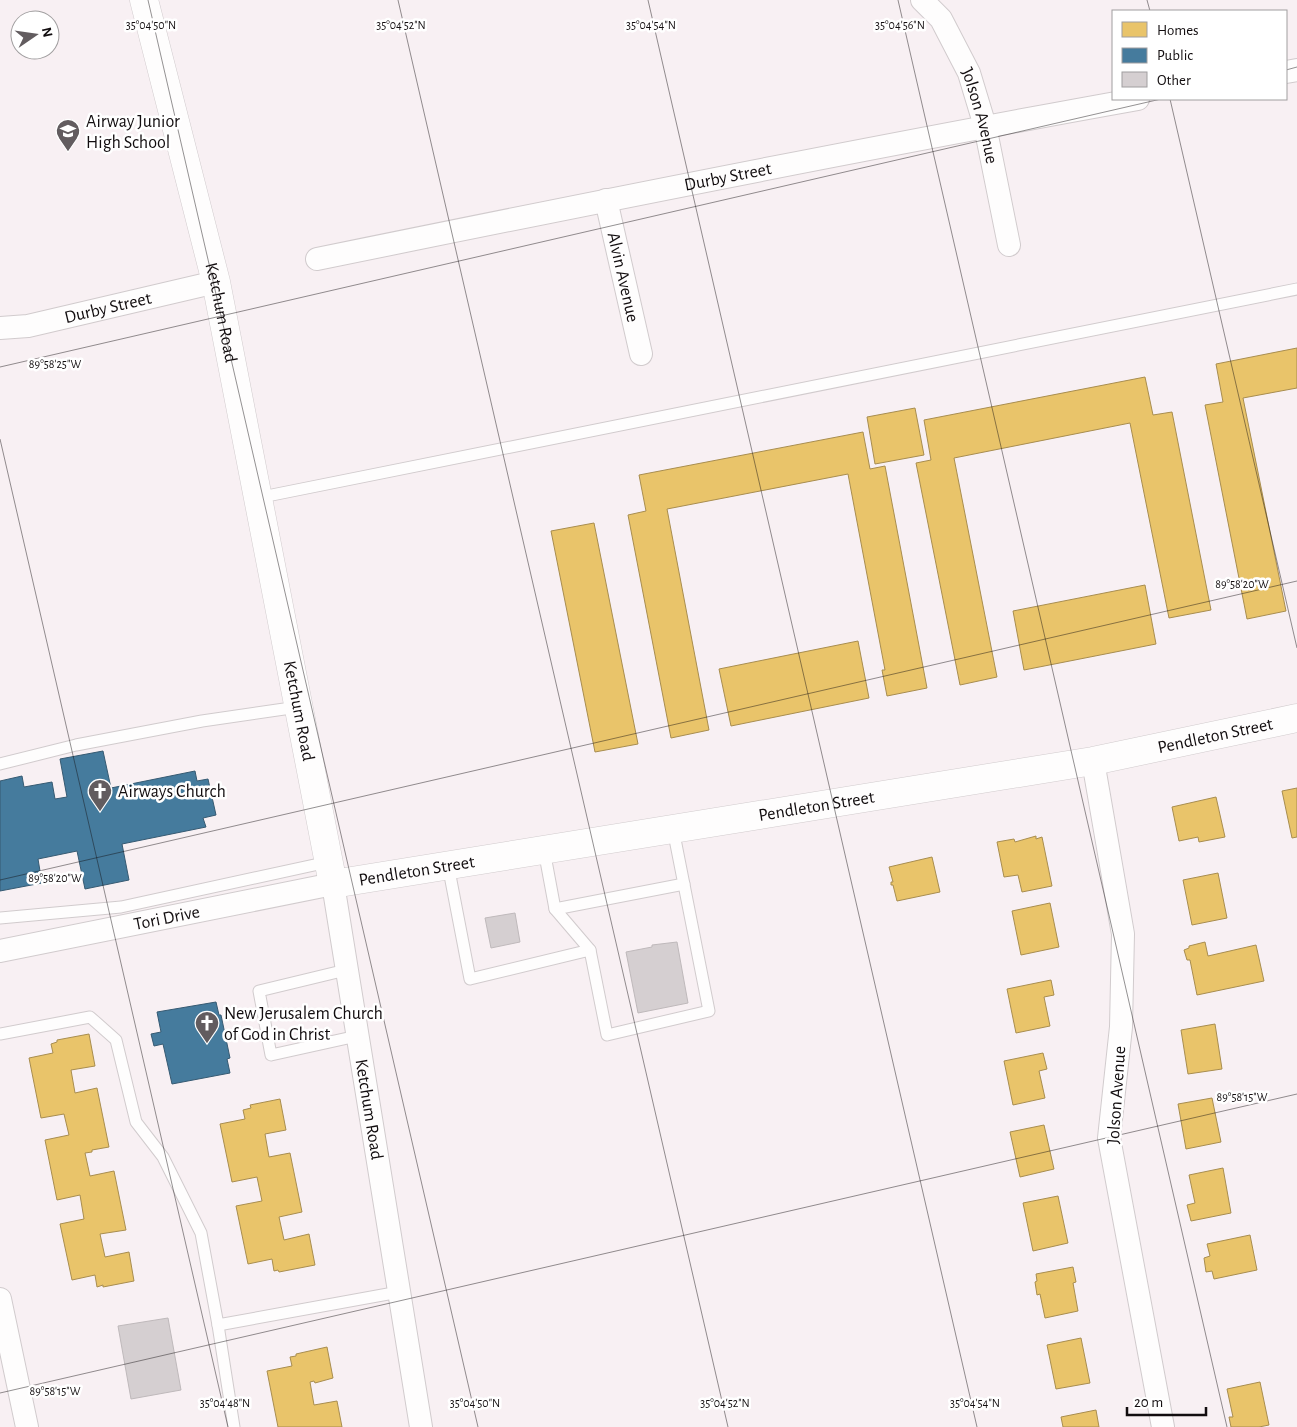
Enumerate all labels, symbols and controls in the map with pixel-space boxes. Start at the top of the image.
north arrow [10,10,60,60]
legend [1112,10,1287,100]
text: 35°04'50"N [126,19,176,31]
text: 35°04'52"N [376,19,426,31]
text: 35°04'54"N [626,19,676,31]
text: 35°04'56"N [875,19,925,31]
text: Homes [1157,23,1199,38]
text: N [39,26,55,39]
text: Public [1157,48,1193,63]
street label: Jolson Avenue [958,65,1000,166]
text: Other [1157,73,1191,88]
place label: Airway Junior High School [86,113,180,152]
school or university icon: Airway Junior High School [55,118,81,152]
street label: Durby Street [683,160,773,195]
street label: Alvin Avenue [604,231,641,324]
street label: Ketchum Road [201,261,239,364]
street label: Durby Street [63,289,153,327]
text: 89°58'25"W [29,358,81,370]
text: 89°58'20"W [1215,578,1269,590]
street label: Ketchum Road [280,659,317,763]
street label: Pendleton Street [1156,715,1275,757]
church icon: Airways Church [87,778,113,812]
place label: Airways Church [118,783,226,801]
street label: Pendleton Street [757,788,876,825]
street label: Pendleton Street [357,853,476,890]
text: 89°58'20"W [28,872,82,884]
street label: Tori Drive [132,903,201,934]
place label: New Jerusalem Church of God in Christ [224,1005,383,1044]
church icon: New Jerusalem Church of God in Christ [194,1010,220,1044]
street label: Jolson Avenue [1105,1045,1129,1145]
street label: Ketchum Road [352,1058,386,1161]
text: 89°58'15"W [1217,1091,1268,1103]
scale bar [1127,1384,1206,1416]
text: 89°58'15"W [30,1385,81,1397]
text: 20 m [1134,1395,1163,1410]
text: 35°04'48"N [200,1397,250,1409]
text: 35°04'50"N [450,1397,500,1409]
text: 35°04'52"N [700,1397,750,1409]
text: 35°04'54"N [950,1397,1000,1409]

